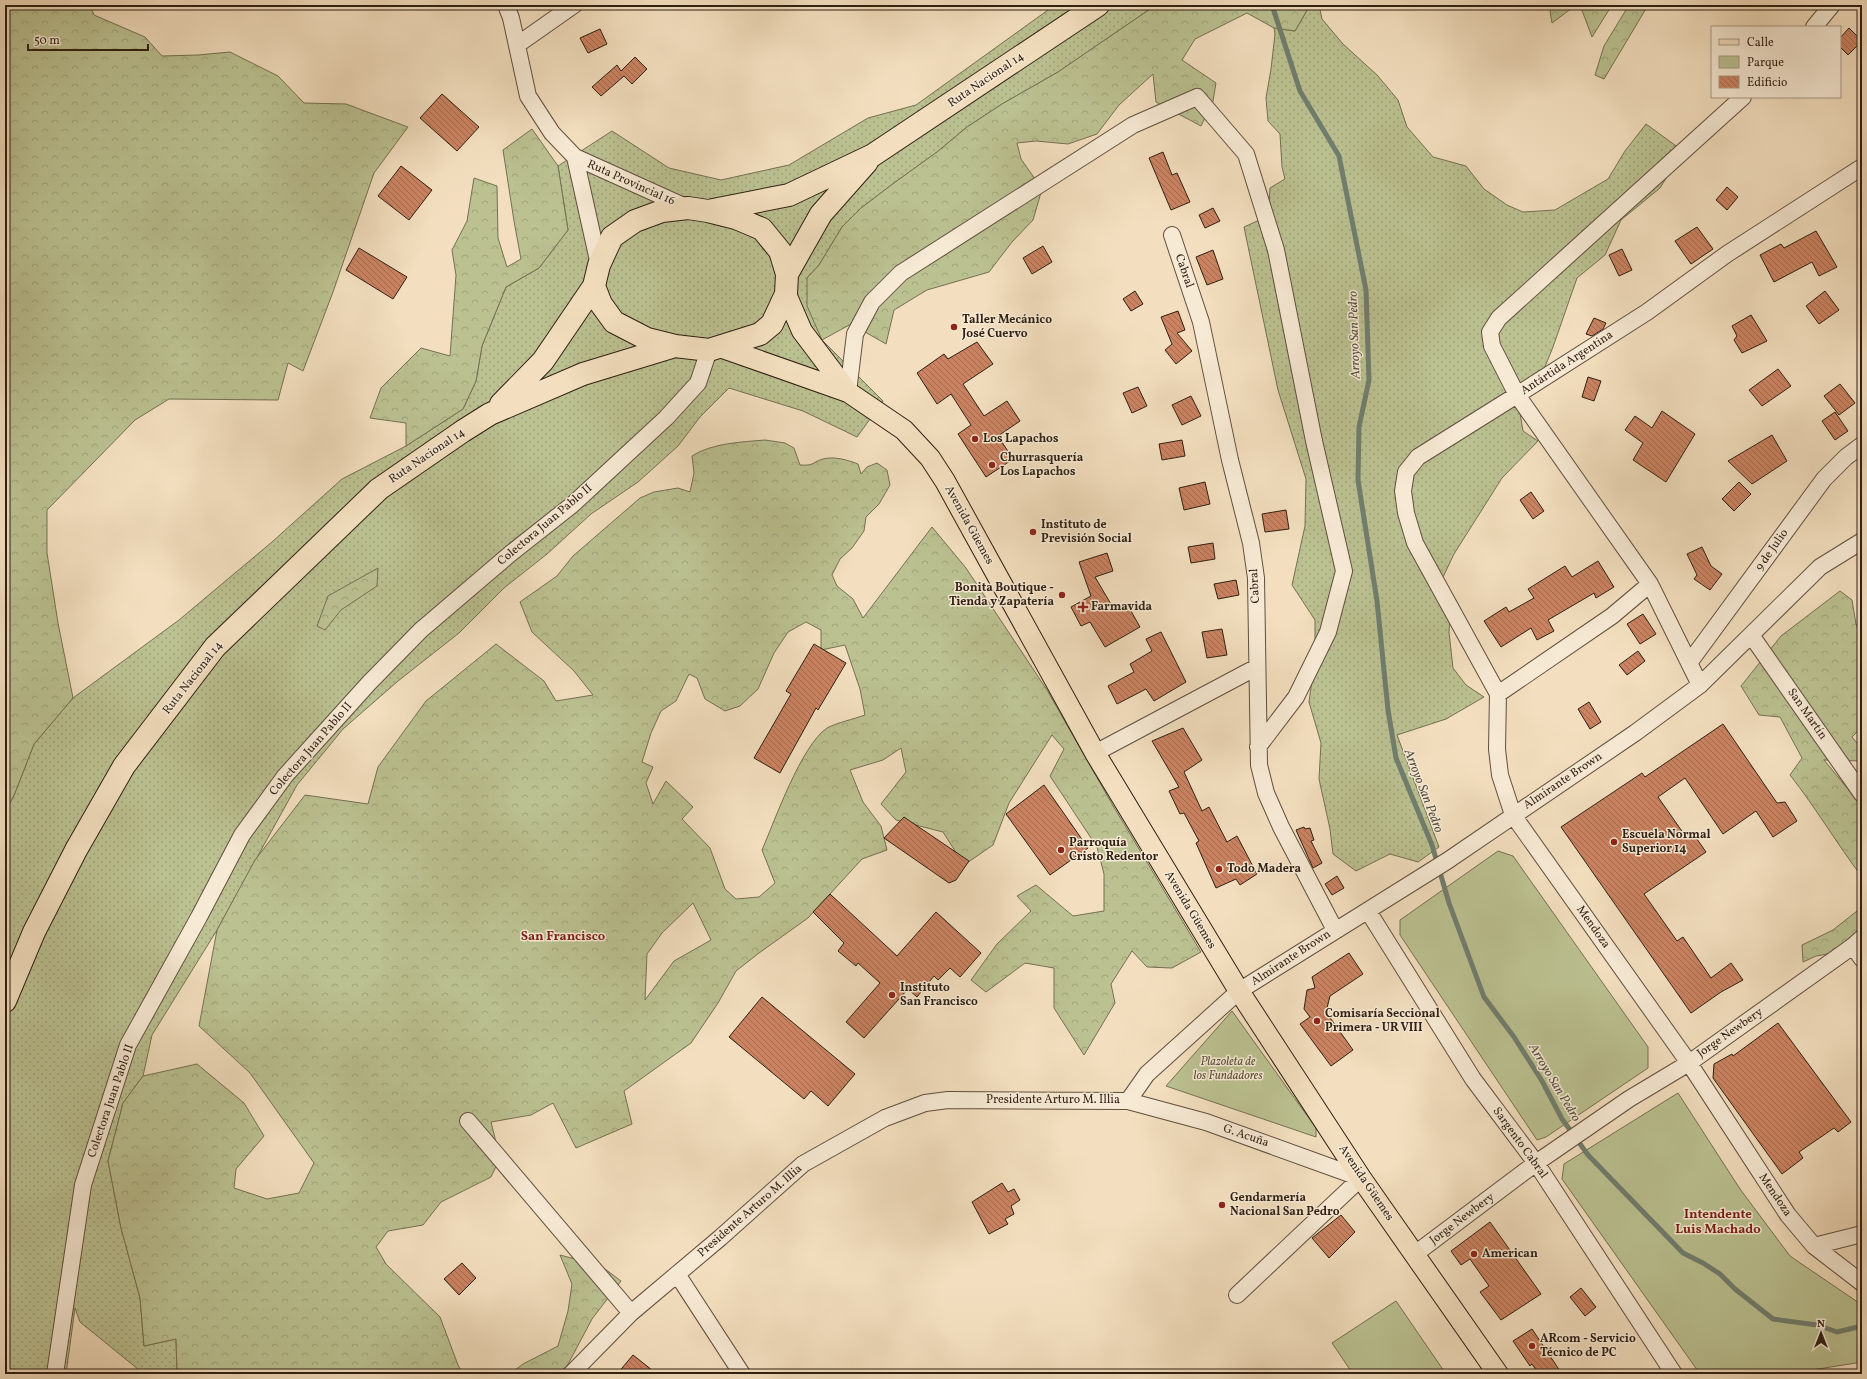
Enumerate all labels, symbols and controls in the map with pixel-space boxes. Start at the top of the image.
scale bar [28,26,148,52]
legend [1711,26,1841,98]
text: 50 m [34,33,60,49]
text: Calle [1747,35,1774,51]
street label: Ruta Nacional 14 [945,49,1027,111]
text: Parque [1747,55,1784,71]
text: Edificio [1747,75,1787,91]
street label: Ruta Provincial 16 [585,156,677,210]
street label: Cabral [1171,252,1197,291]
water label: Arroyo San Pedro [1344,291,1366,380]
place label: Taller Mecánico José Cuervo [961,312,1052,342]
marker: Taller Mecánico José Cuervo [949,322,959,332]
street label: Antártida Argentina [1518,327,1616,399]
street label: Ruta Nacional 14 [386,425,468,487]
place label: Los Lapachos [983,431,1059,447]
marker: Los Lapachos [970,434,980,444]
place label: Churrasquería Los Lapachos [1000,450,1084,480]
marker: Churrasquería Los Lapachos [987,460,997,470]
street label: Colectora Juan Pablo II [494,481,596,569]
street label: Avenida Güemes [941,483,997,567]
place label: Instituto de Previsión Social [1041,517,1132,547]
street label: 9 de Julio [1752,526,1792,574]
marker: Instituto de Previsión Social [1028,527,1038,537]
street label: Cabral [1246,568,1264,604]
place label: Bonita Boutique - Tienda y Zapatería [949,580,1054,610]
marker: Bonita Boutique - Tienda y Zapatería [1057,590,1067,600]
place label: Farmavida [1091,599,1153,615]
marker: Farmavida [1078,602,1088,612]
street label: Ruta Nacional 14 [159,638,227,718]
street label: San Martín [1783,685,1831,743]
street label: Colectora Juan Pablo II [266,699,356,799]
water label: Arroyo San Pedro [1398,746,1447,835]
street label: Almirante Brown [1520,749,1606,813]
place label: Escuela Normal Superior 14 [1622,827,1711,857]
place label: Parroquía Cristo Redentor [1069,835,1159,865]
marker: Escuela Normal Superior 14 [1609,837,1619,847]
marker: Parroquía Cristo Redentor [1056,845,1066,855]
place label: Todo Madera [1227,861,1302,877]
marker: Todo Madera [1214,864,1224,874]
street label: Avenida Güemes [1160,868,1220,952]
street label: Mendoza [1572,902,1614,952]
street label: Almirante Brown [1248,926,1334,990]
district label: San Francisco [521,928,605,946]
place label: Instituto San Francisco [900,980,978,1010]
marker: Instituto San Francisco [887,990,897,1000]
street label: Jorge Newbery [1694,1004,1767,1062]
place label: Comisaría Seccional Primera - UR VIII [1325,1006,1440,1036]
marker: Comisaría Seccional Primera - UR VIII [1312,1016,1322,1026]
water label: Arroyo San Pedro [1523,1040,1584,1125]
street label: Colectora Juan Pablo II [84,1042,138,1160]
park label: Plazoleta de los Fundadores [1193,1054,1263,1084]
street label: Presidente Arturo M. Illia [986,1092,1120,1108]
street label: Sargento Cabral [1489,1104,1552,1182]
street label: G. Acuña [1221,1121,1271,1151]
street label: Avenida Güemes [1335,1142,1397,1224]
street label: Presidente Arturo M. Illia [694,1161,806,1261]
street label: Mendoza [1755,1170,1795,1220]
street label: Jorge Newbery [1426,1189,1498,1249]
place label: Gendarmería Nacional San Pedro [1230,1190,1340,1220]
marker: Gendarmería Nacional San Pedro [1217,1200,1227,1210]
district label: Intendente Luis Machado [1675,1206,1761,1239]
place label: American [1482,1246,1538,1262]
marker: American [1469,1249,1479,1259]
north arrow [1801,1313,1841,1353]
text: N [1817,1317,1825,1332]
place label: ARcom - Servicio Técnico de PC [1540,1331,1636,1361]
marker: ARcom - Servicio Técnico de PC [1527,1341,1537,1351]

